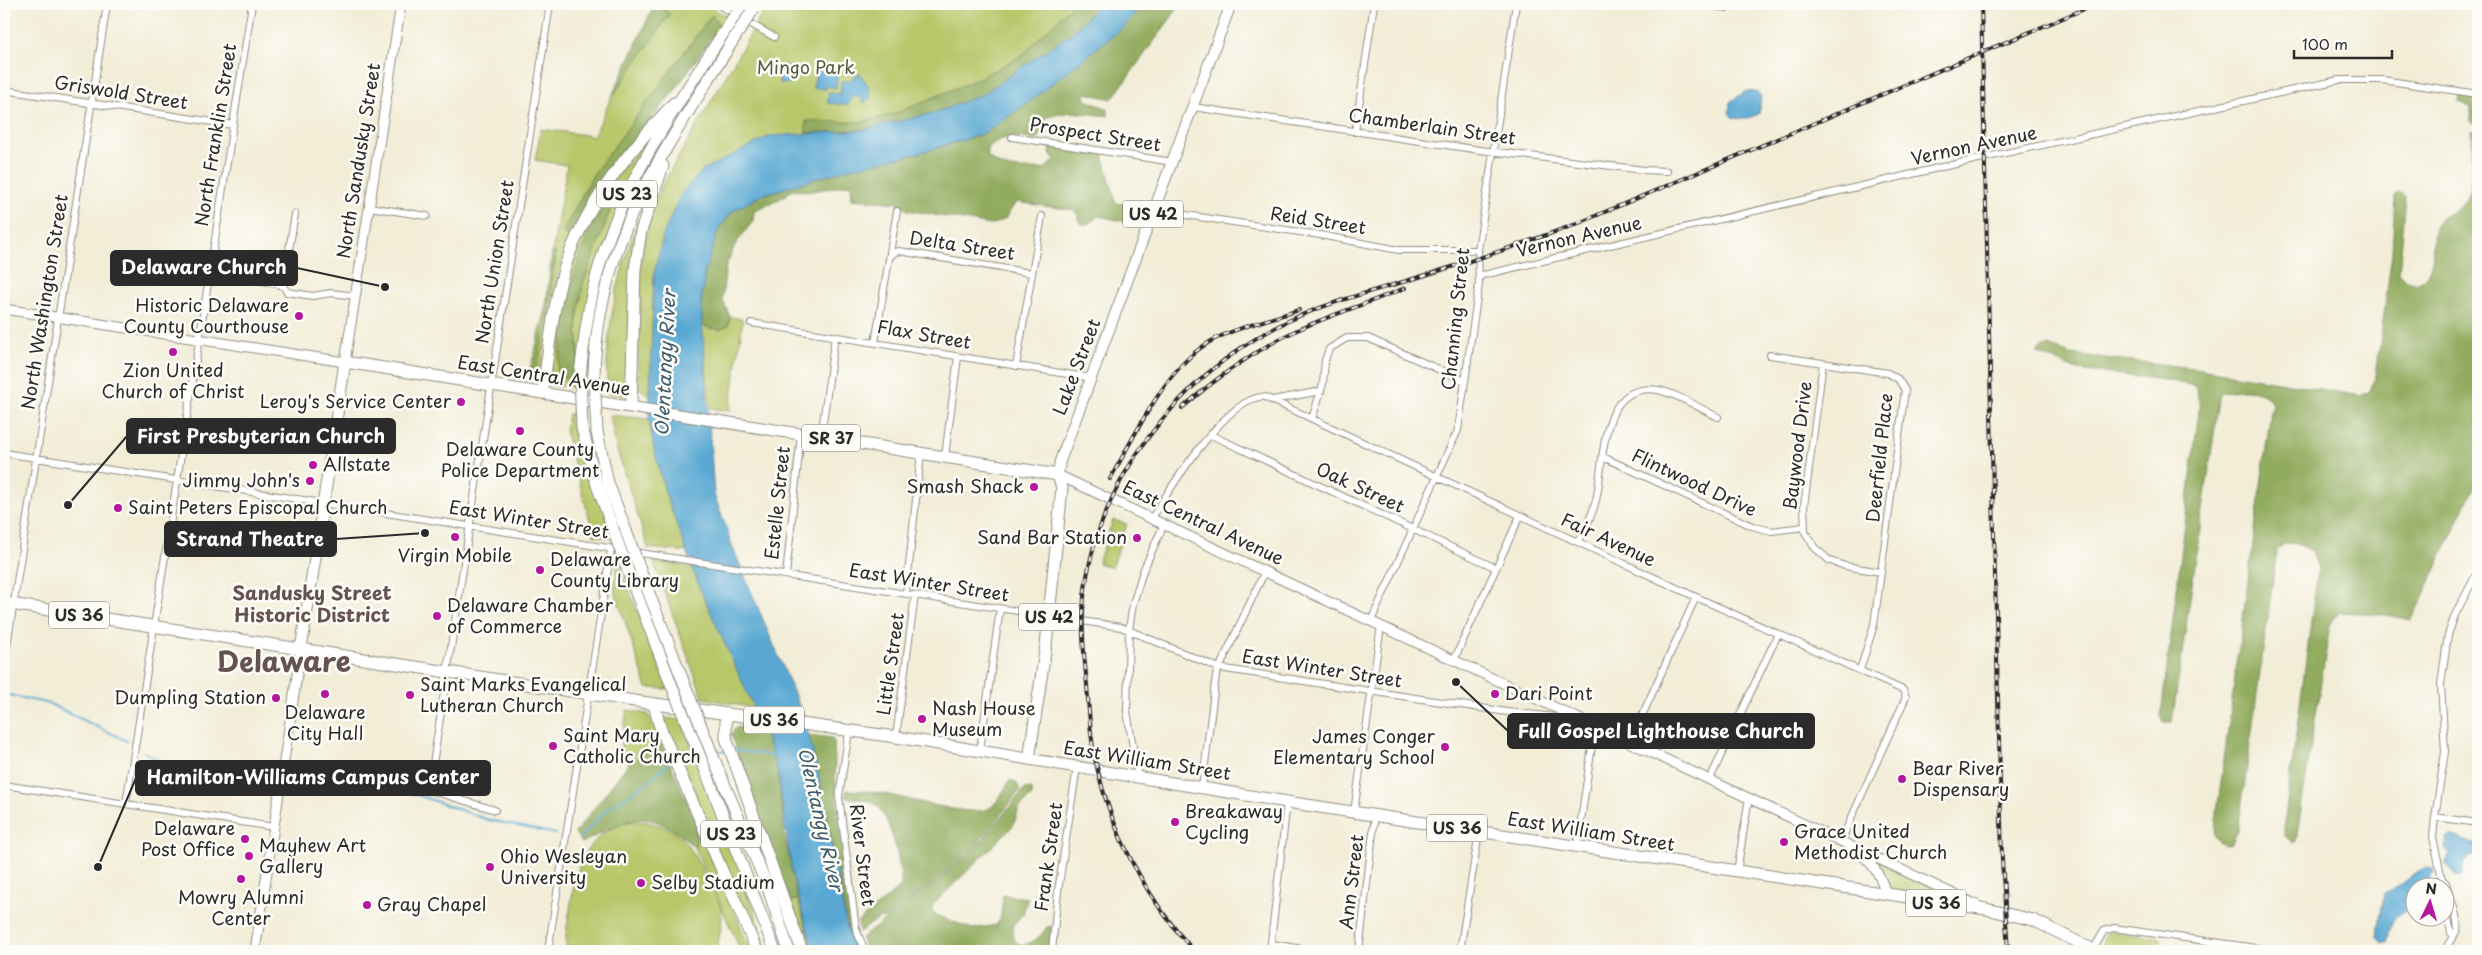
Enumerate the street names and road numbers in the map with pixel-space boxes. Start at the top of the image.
street label: North Franklin Street [187,41,242,228]
street label: North Sandusky Street [329,61,386,261]
street label: Griswold Street [53,68,190,115]
street label: Chamberlain Street [1347,100,1518,151]
street label: Prospect Street [1028,110,1163,157]
street label: Vernon Avenue [1908,118,2039,171]
street label: North Union Street [467,178,520,346]
road number: US 23 [597,180,657,208]
street label: North Washington Street [13,192,74,411]
street label: Reid Street [1268,199,1368,240]
road number: US 42 [1123,200,1183,228]
street label: Vernon Avenue [1513,208,1644,263]
street label: Delta Street [908,223,1017,266]
street label: Channing Street [1434,246,1475,391]
street label: Flax Street [875,312,973,355]
street label: Lake Street [1045,314,1106,419]
street label: East Central Avenue [456,347,633,402]
street label: Baywood Drive [1775,380,1818,512]
street label: Deerfield Place [1858,392,1899,524]
road number: SR 37 [802,424,860,452]
street label: Flintwood Drive [1628,441,1762,522]
street label: Estelle Street [757,445,796,561]
street label: Oak Street [1312,454,1409,519]
street label: East Central Avenue [1119,472,1289,571]
street label: East Winter Street [447,493,611,544]
street label: Fair Avenue [1557,505,1661,572]
street label: East Winter Street [847,556,1011,607]
road number: US 36 [49,602,109,628]
road number: US 42 [1019,604,1079,630]
street label: Little Street [869,611,910,717]
street label: East Winter Street [1240,642,1404,693]
road number: US 36 [744,706,804,734]
street label: East William Street [1062,733,1233,786]
street label: Frank Street [1026,800,1069,913]
street label: River Street [844,802,883,908]
street label: East William Street [1506,804,1677,857]
road number: US 36 [1427,814,1487,841]
road number: US 23 [701,821,761,848]
street label: Ann Street [1331,833,1370,931]
road number: US 36 [1906,890,1966,916]

